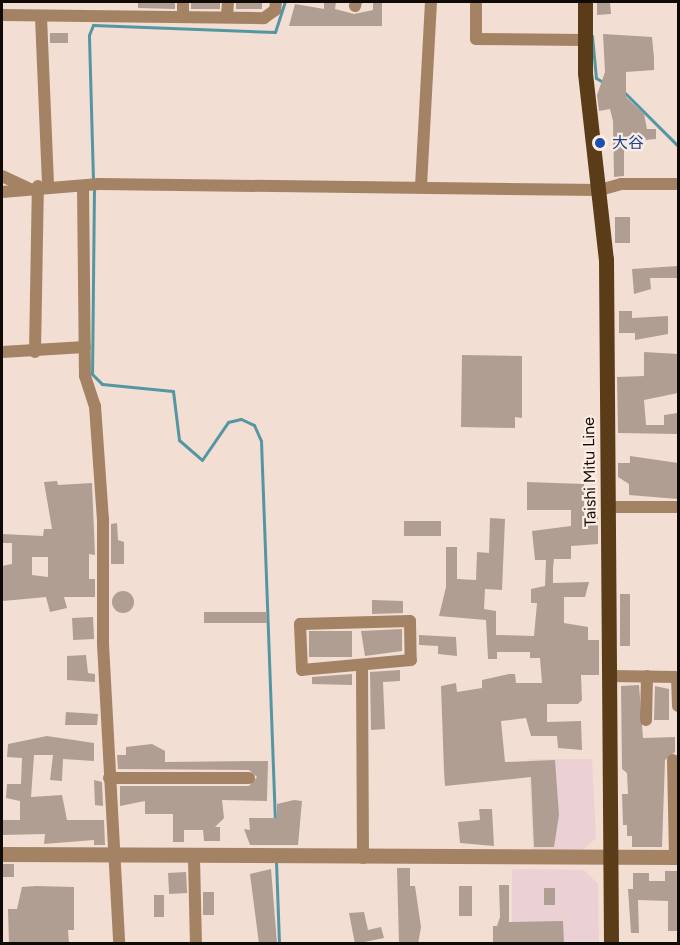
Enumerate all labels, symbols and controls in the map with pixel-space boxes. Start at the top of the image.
place label: 大谷 [612,133,644,153]
marker: 大谷 [593,136,607,150]
street label: Taishi Mitu Line [579,417,601,527]

